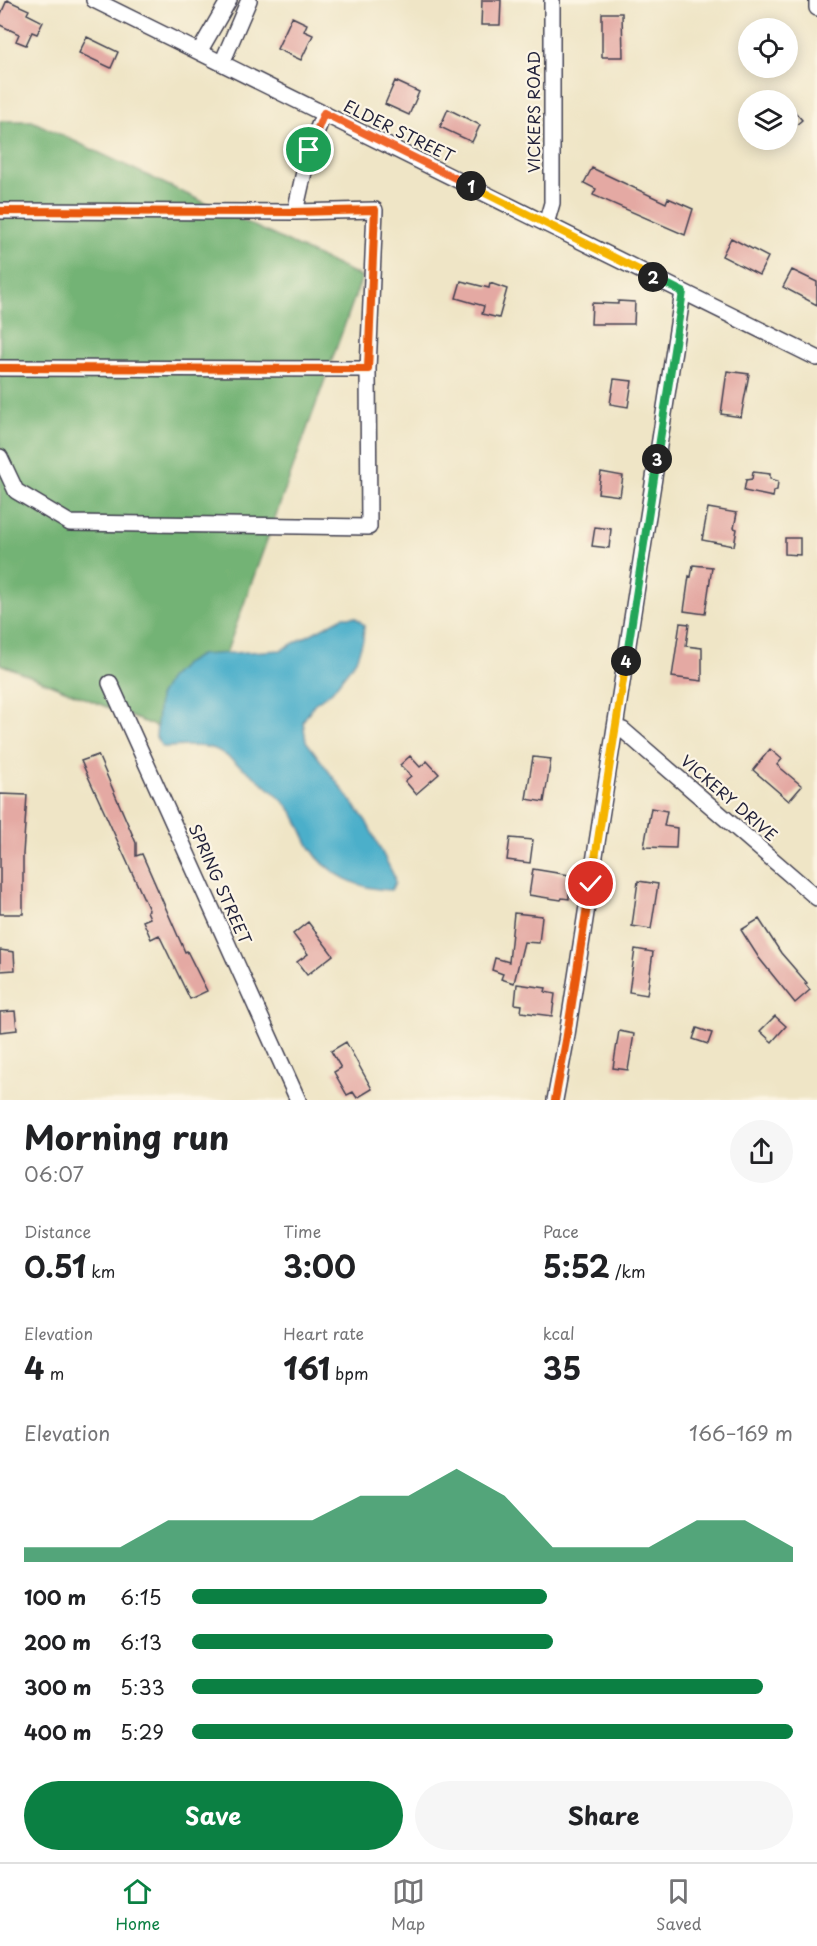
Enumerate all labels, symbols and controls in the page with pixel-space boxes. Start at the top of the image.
map controls [738,18,798,150]
button: locate [738,18,798,78]
street label: VICKERS ROAD [521,51,545,173]
button: layers [738,90,798,150]
street label: ELDER STREET [340,93,459,167]
pin [283,124,334,175]
icon: arrive [292,133,325,166]
pin: 1 [456,171,486,201]
text: 1 [467,174,475,198]
pin: 2 [638,262,668,292]
text: 2 [647,265,659,289]
pin: 3 [642,444,672,474]
text: 3 [652,447,662,471]
pin: 4 [611,646,641,676]
text: 4 [621,649,631,673]
street label: VICKERY DRIVE [676,748,783,846]
street label: SPRING STREET [184,819,258,948]
pin [565,858,616,909]
icon: check [574,867,607,900]
text: Morning run [24,1111,229,1161]
button: share [730,1120,793,1183]
text: 06:07 [24,1159,84,1189]
text: Distance [24,1219,91,1243]
text: Time [283,1219,321,1243]
text: Pace [543,1219,579,1243]
text: 0.51 [24,1243,86,1288]
text: 3:00 [283,1243,356,1288]
text: 5:52 [543,1243,610,1288]
text: km [86,1259,115,1283]
text: /km [610,1259,646,1283]
text: Elevation [24,1321,93,1345]
text: Heart rate [283,1321,364,1345]
text: kcal [543,1321,575,1345]
text: 4 [24,1345,44,1390]
text: 161 [283,1345,330,1390]
text: 35 [543,1345,581,1390]
text: m [44,1361,64,1385]
text: bpm [330,1361,368,1385]
text: Elevation [24,1418,110,1448]
text: 166–169 m [689,1418,793,1448]
text: 100 m [24,1582,86,1612]
text: 6:15 [120,1582,162,1612]
text: 200 m [24,1627,91,1657]
text: 6:13 [120,1627,162,1657]
text: 300 m [24,1672,92,1702]
text: 5:33 [120,1672,165,1702]
text: 400 m [24,1717,92,1747]
text: 5:29 [120,1717,164,1747]
button: Save [24,1781,403,1850]
button: Share [415,1781,793,1850]
tab: Home [115,1875,160,1935]
tab: Map [391,1875,425,1935]
tab: Saved [656,1875,702,1935]

